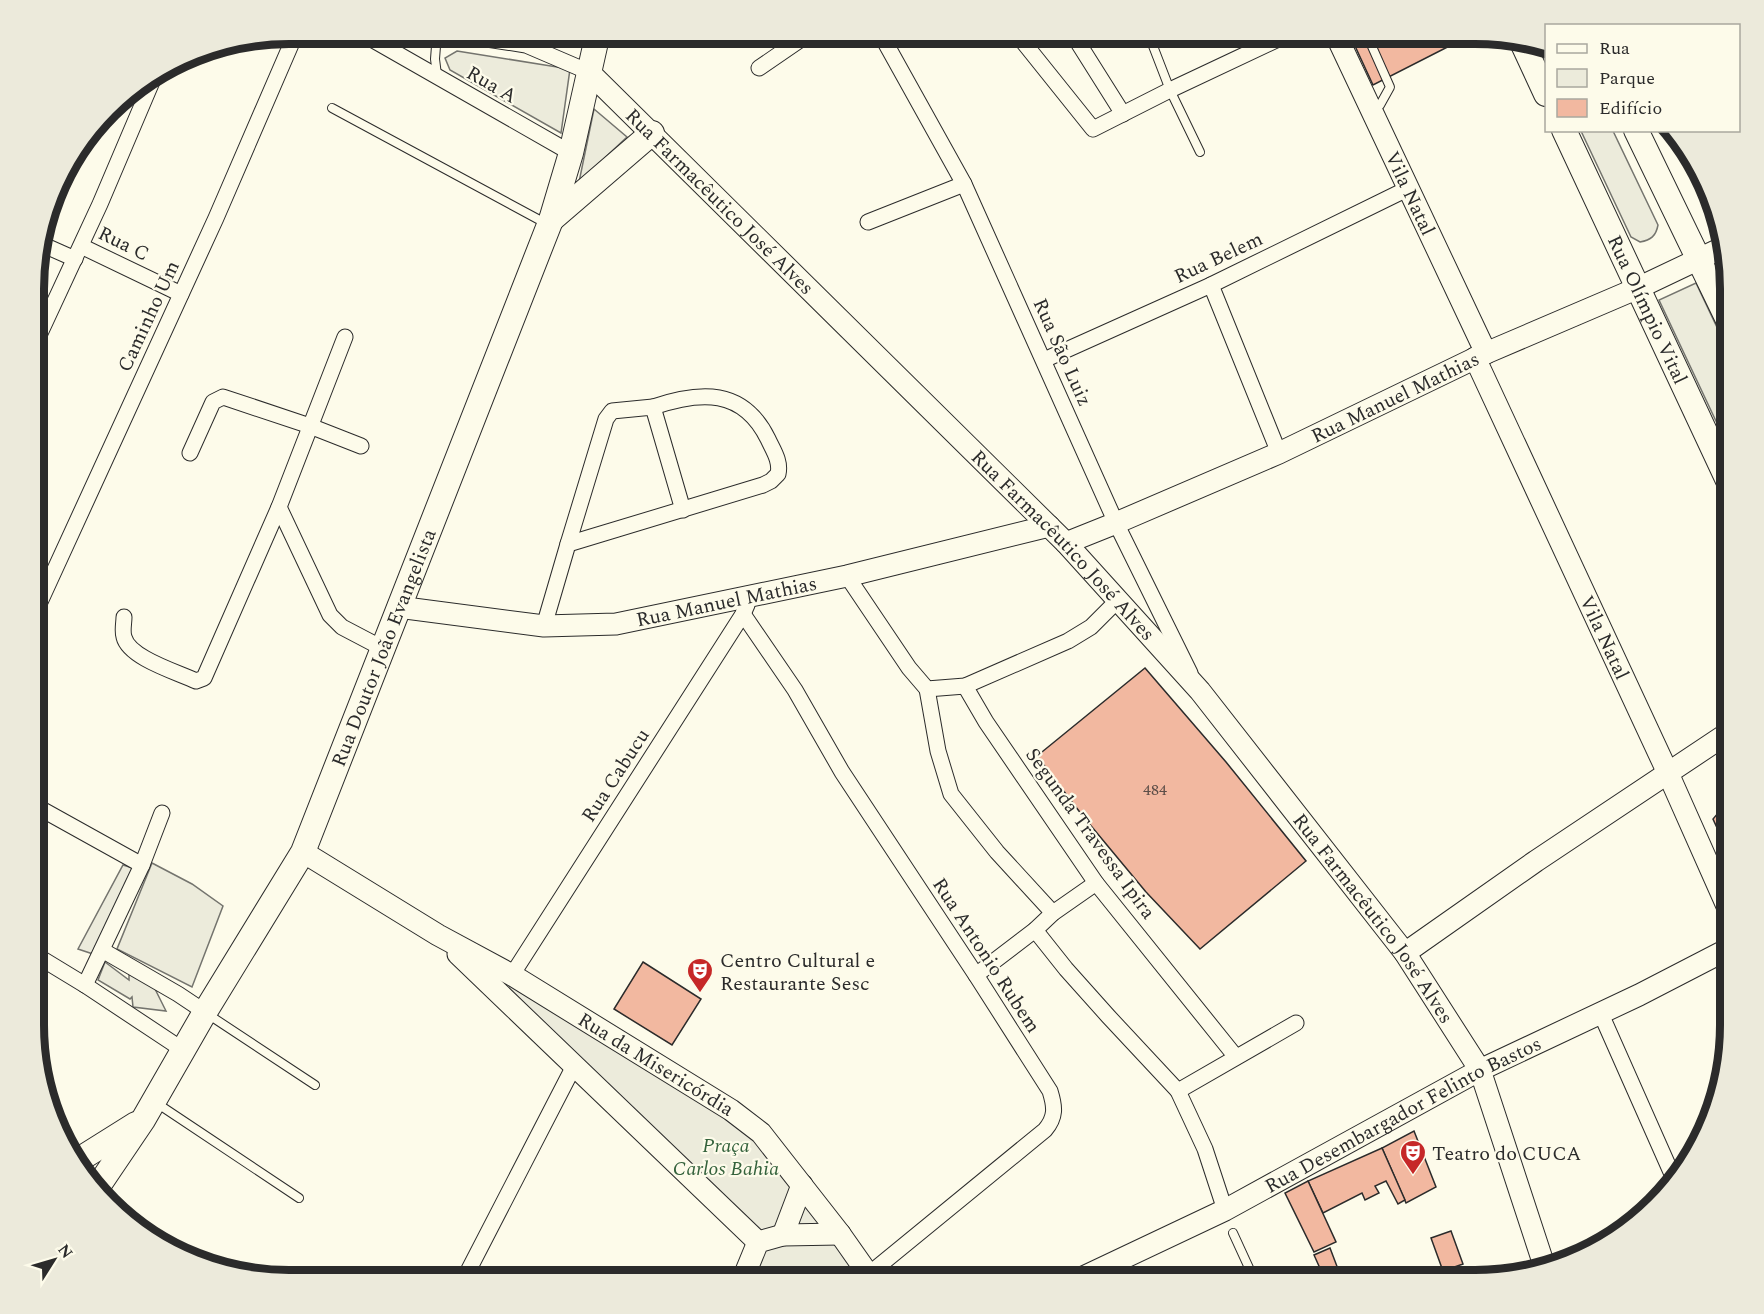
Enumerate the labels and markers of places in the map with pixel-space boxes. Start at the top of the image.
place label: Centro Cultural e Restaurante Sesc [720,946,875,999]
theatre icon: Centro Cultural e Restaurante Sesc [685,956,715,994]
theatre icon: Teatro do CUCA [1398,1138,1428,1176]
place label: Teatro do CUCA [1432,1139,1581,1169]

